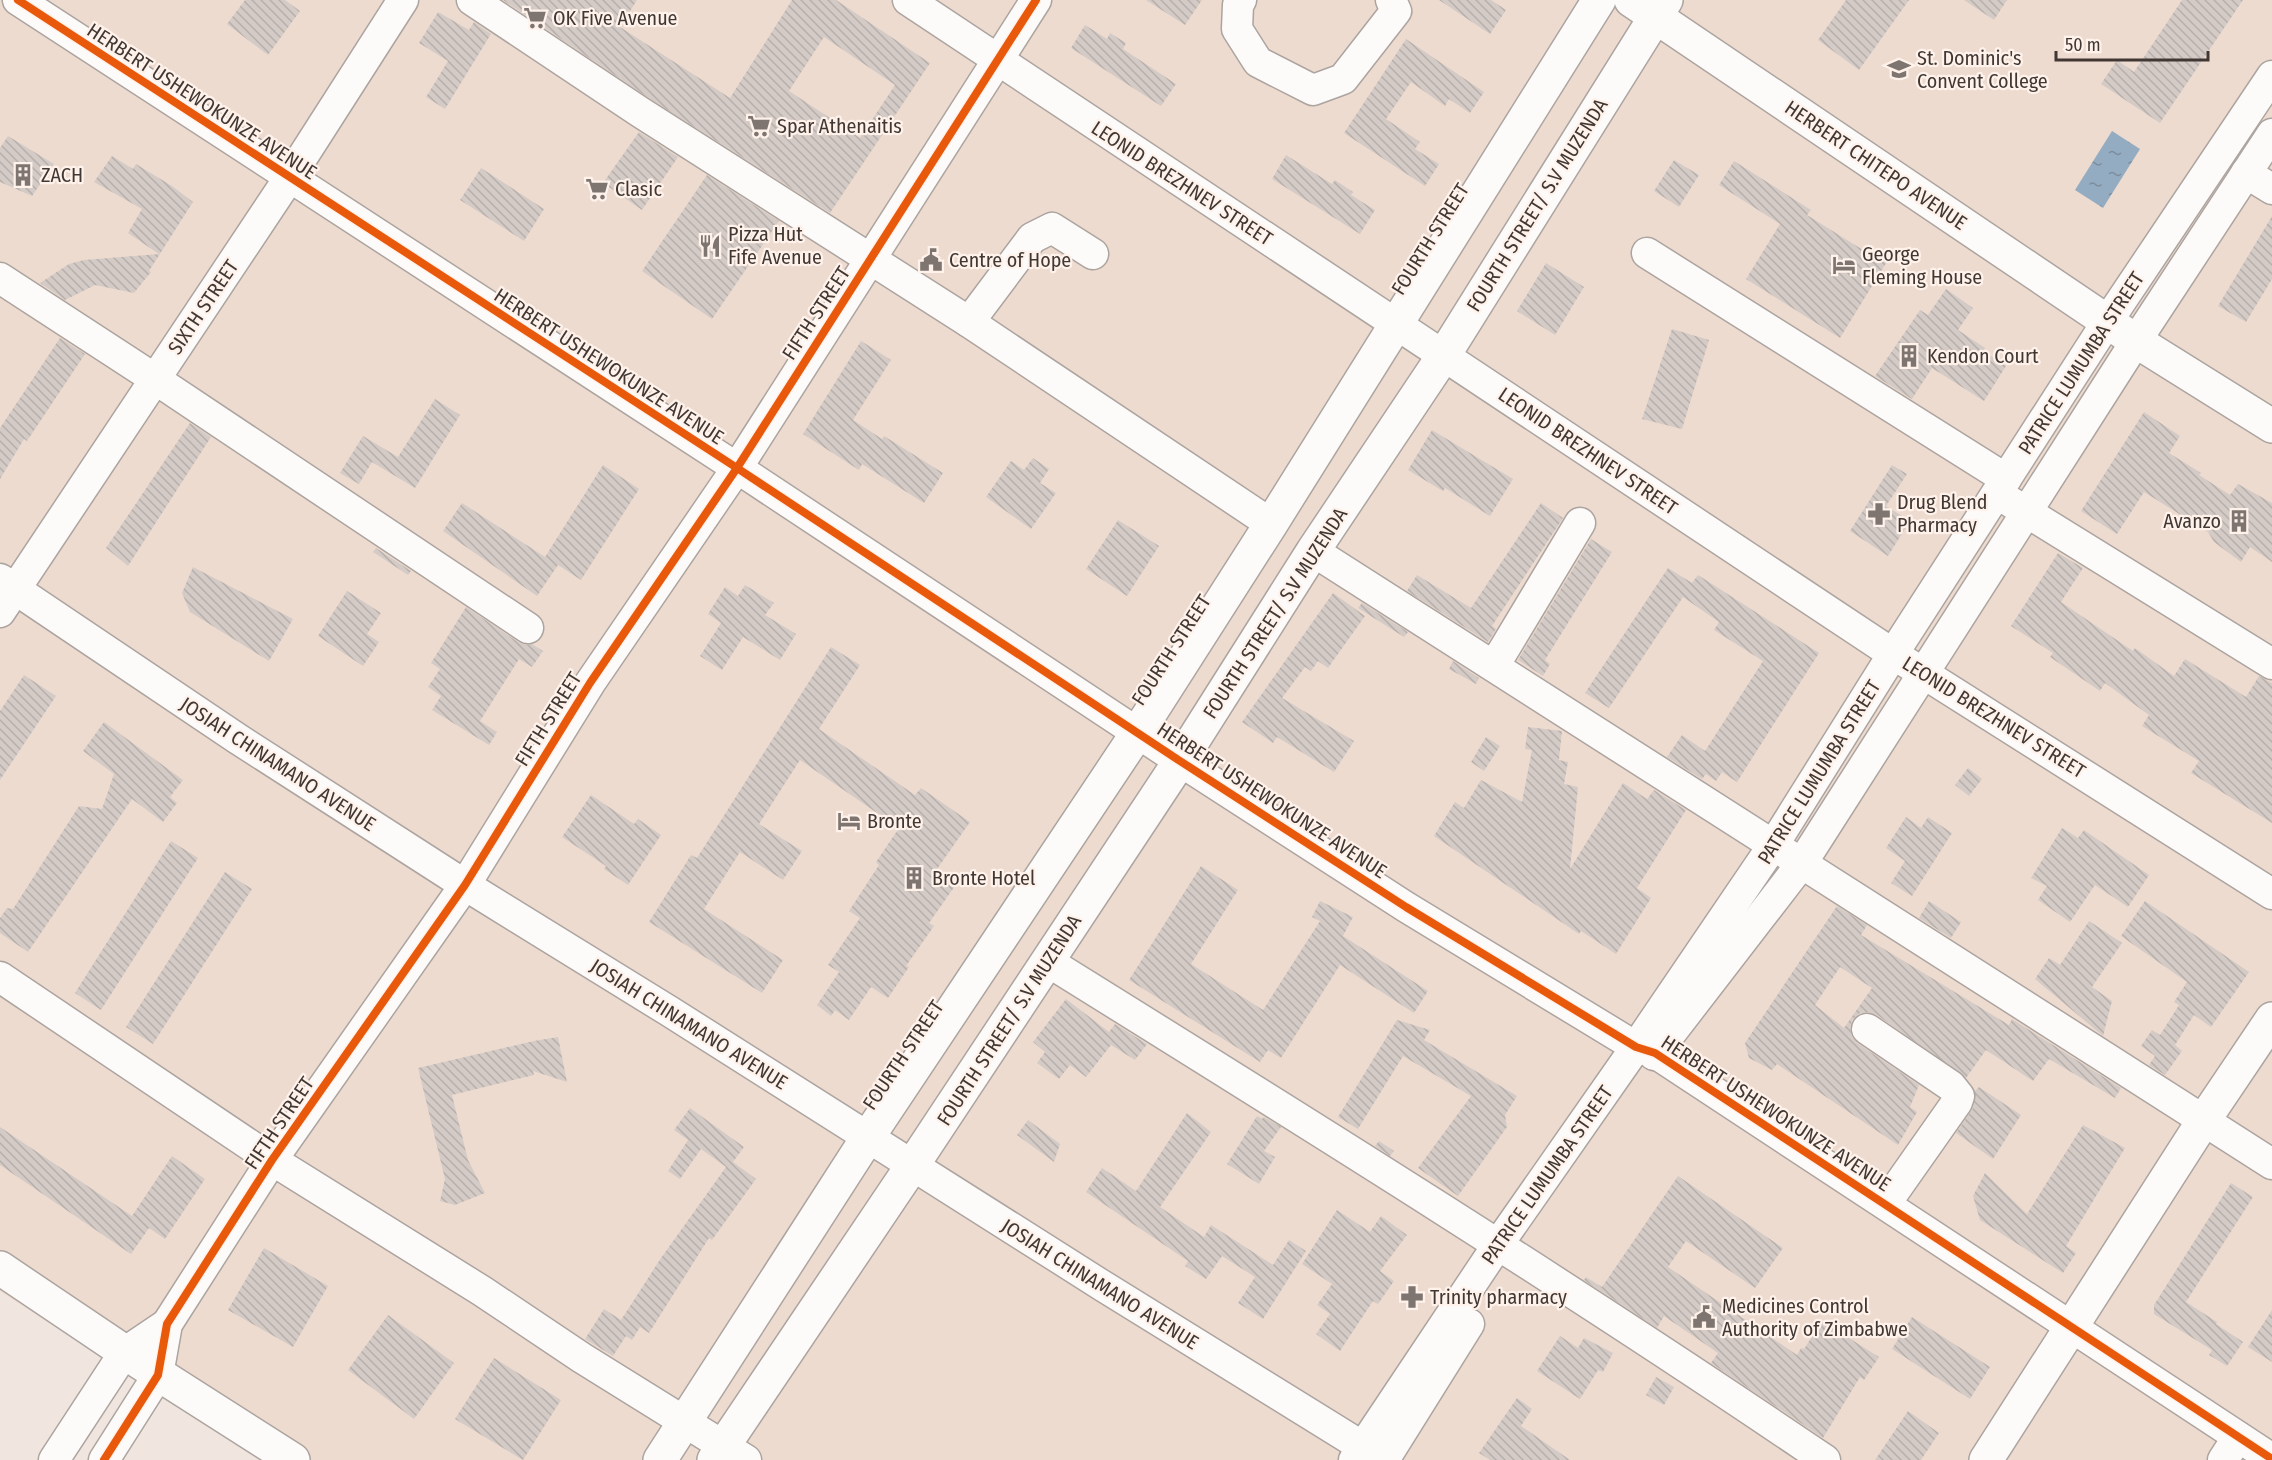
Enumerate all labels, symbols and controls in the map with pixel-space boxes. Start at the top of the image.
supermarket icon: OK Five Avenue [522,5,548,31]
place label: OK Five Avenue [553,6,678,30]
street label: HERBERT USHEWOKUNZE AVENUE [83,18,321,184]
scale bar [2056,24,2208,62]
text: 50 m [2065,34,2101,56]
place label: St. Dominic's Convent College [1917,46,2048,93]
school or university icon: St. Dominic's Convent College [1886,56,1912,82]
street label: FOURTH STREET/ S.V MUZENDA [1461,94,1613,316]
street label: HERBERT CHITEPO AVENUE [1781,95,1971,235]
supermarket icon: Spar Athenaitis [746,113,772,139]
place label: Spar Athenaitis [777,114,902,138]
street label: LEONID BREZHNEV STREET [1087,115,1278,251]
building icon: ZACH [10,162,36,188]
place label: ZACH [41,163,83,187]
supermarket icon: Clasic [584,176,610,202]
place label: Clasic [615,177,662,201]
street label: FOURTH STREET [1386,178,1474,299]
place label: Pizza Hut Fife Avenue [728,222,822,269]
restaurant icon: Pizza Hut Fife Avenue [697,233,723,259]
place label: George Fleming House [1862,242,1982,289]
public building icon: Centre of Hope [918,247,944,273]
place label: Centre of Hope [949,248,1071,272]
hotel icon: George Fleming House [1831,252,1857,278]
street label: SIXTH STREET [163,255,244,359]
street label: FIFTH STREET [777,261,855,364]
street label: PATRICE LUMUMBA STREET [2013,267,2149,459]
street label: HERBERT USHEWOKUNZE AVENUE [490,283,728,449]
building icon: Kendon Court [1896,343,1922,369]
place label: Kendon Court [1927,344,2039,368]
street label: LEONID BREZHNEV STREET [1494,382,1683,520]
place label: Drug Blend Pharmacy [1897,490,1987,537]
pharmacy icon: Drug Blend Pharmacy [1866,501,1892,527]
street label: FOURTH STREET/ S.V MUZENDA [1198,503,1353,723]
building icon: Avanzo [2226,508,2252,534]
place label: Avanzo [2163,509,2221,533]
street label: FOURTH STREET [1126,590,1216,710]
street label: LEONID BREZHNEV STREET [1898,651,2090,783]
street label: FIFTH STREET [510,667,587,771]
street label: PATRICE LUMUMBA STREET [1753,675,1886,868]
street label: JOSIAH CHINAMANO AVENUE [176,692,380,836]
street label: HERBERT USHEWOKUNZE AVENUE [1153,717,1391,883]
hotel icon: Bronte [836,808,862,834]
place label: Bronte [867,809,922,833]
building icon: Bronte Hotel [901,865,927,891]
place label: Bronte Hotel [932,866,1035,890]
street label: FOURTH STREET/ S.V MUZENDA [932,910,1087,1130]
street label: JOSIAH CHINAMANO AVENUE [586,953,792,1095]
street label: FOURTH STREET [858,995,949,1114]
street label: HERBERT USHEWOKUNZE AVENUE [1657,1030,1895,1196]
street label: FIFTH STREET [239,1072,319,1174]
street label: PATRICE LUMUMBA STREET [1476,1080,1618,1269]
street label: JOSIAH CHINAMANO AVENUE [997,1213,1203,1355]
pharmacy icon: Trinity pharmacy [1399,1284,1425,1310]
place label: Trinity pharmacy [1430,1285,1567,1309]
place label: Medicines Control Authority of Zimbabwe [1722,1294,1908,1341]
public building icon: Medicines Control Authority of Zimbabwe [1691,1304,1717,1330]

